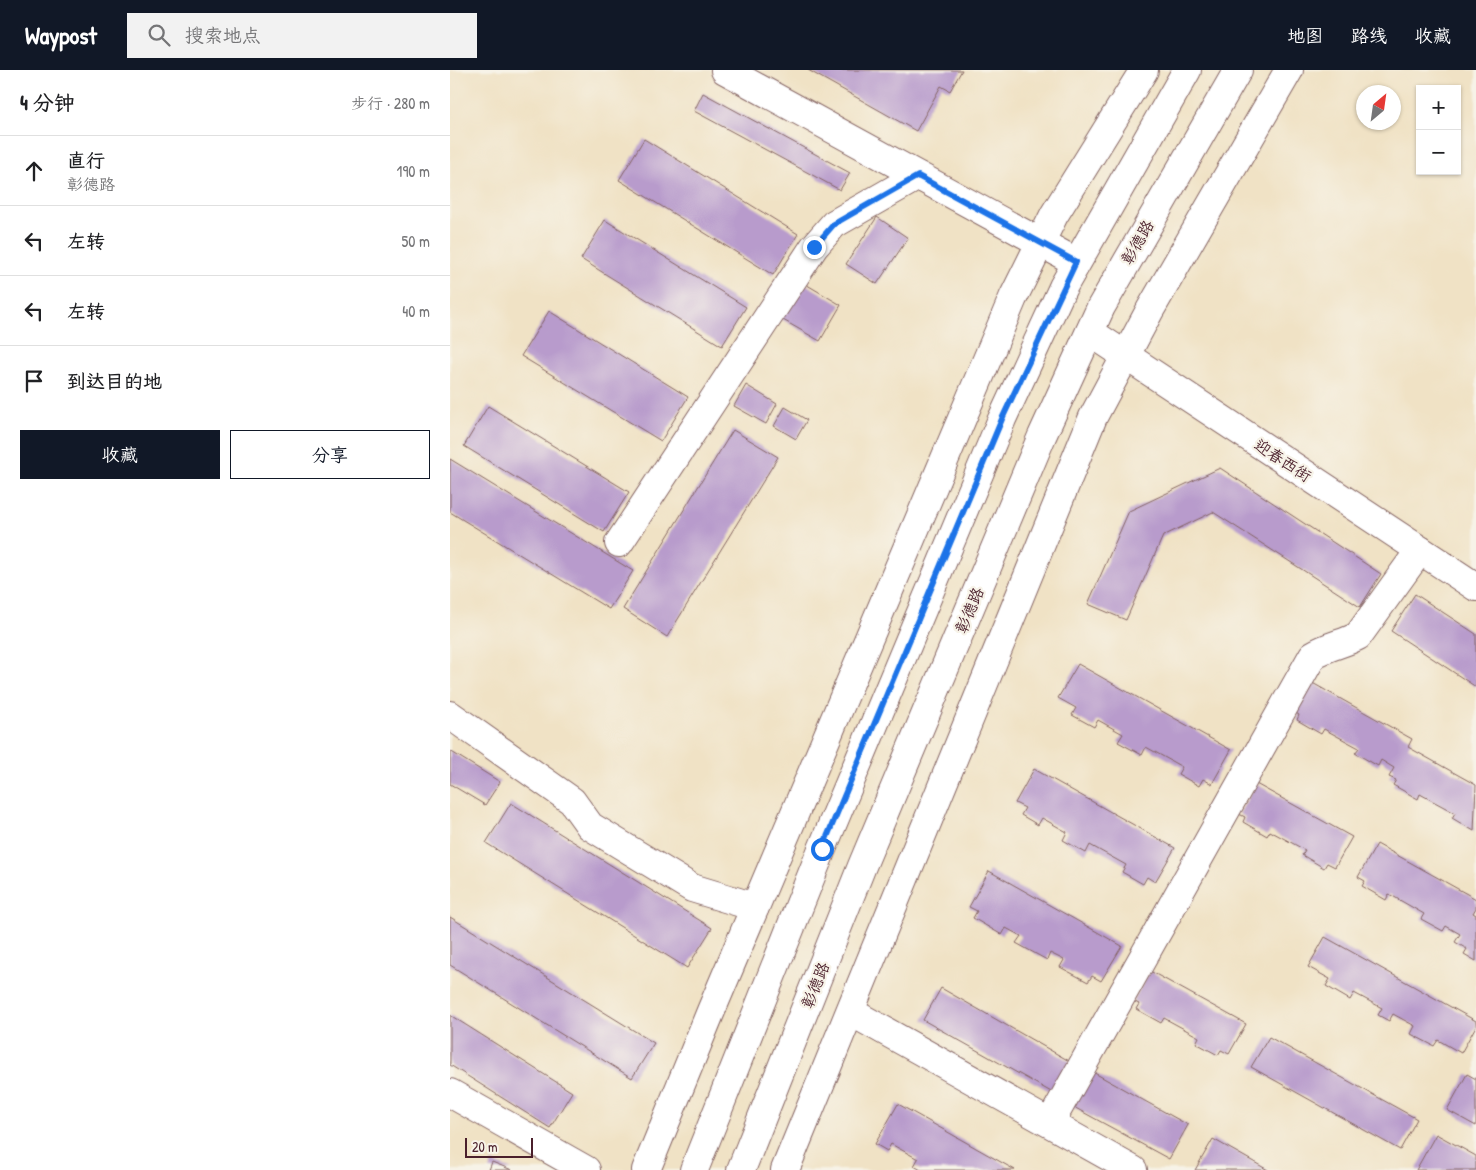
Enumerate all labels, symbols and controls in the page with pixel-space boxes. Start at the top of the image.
search box [127,13,477,58]
text: Waypost [25,19,97,51]
icon: search [145,21,173,49]
text: 搜索地点 [185,22,261,48]
text: 地图 [1287,23,1323,48]
text: 路线 [1351,23,1387,48]
text: 收藏 [1415,23,1451,48]
north arrow [1356,85,1401,130]
map controls [1416,85,1461,175]
button: + [1416,85,1461,130]
text: 4 分钟 [20,88,75,117]
text: 步行 · 280 m [351,92,430,114]
button: − [1416,130,1461,175]
text: 直行 [67,147,105,173]
icon: ahead [20,157,48,185]
text: 190 m [397,160,430,182]
text: 彰德路 [67,173,115,195]
street label: 彰德路 [1115,216,1159,268]
icon: left [20,227,48,255]
text: 左转 [67,228,105,254]
text: 50 m [402,230,430,252]
route end [803,236,826,259]
icon: left [20,297,48,325]
text: 左转 [67,298,105,324]
text: 40 m [402,300,430,322]
icon: arrive [20,367,48,395]
text: 到达目的地 [67,368,162,394]
button: 收藏 [20,430,220,479]
button: 分享 [230,430,430,479]
street label: 迎春西街 [1250,433,1316,487]
street label: 彰德路 [949,584,989,636]
route start [811,838,834,861]
street label: 彰德路 [796,959,834,1011]
scale bar [465,1135,532,1158]
text: 20 m [472,1137,498,1156]

